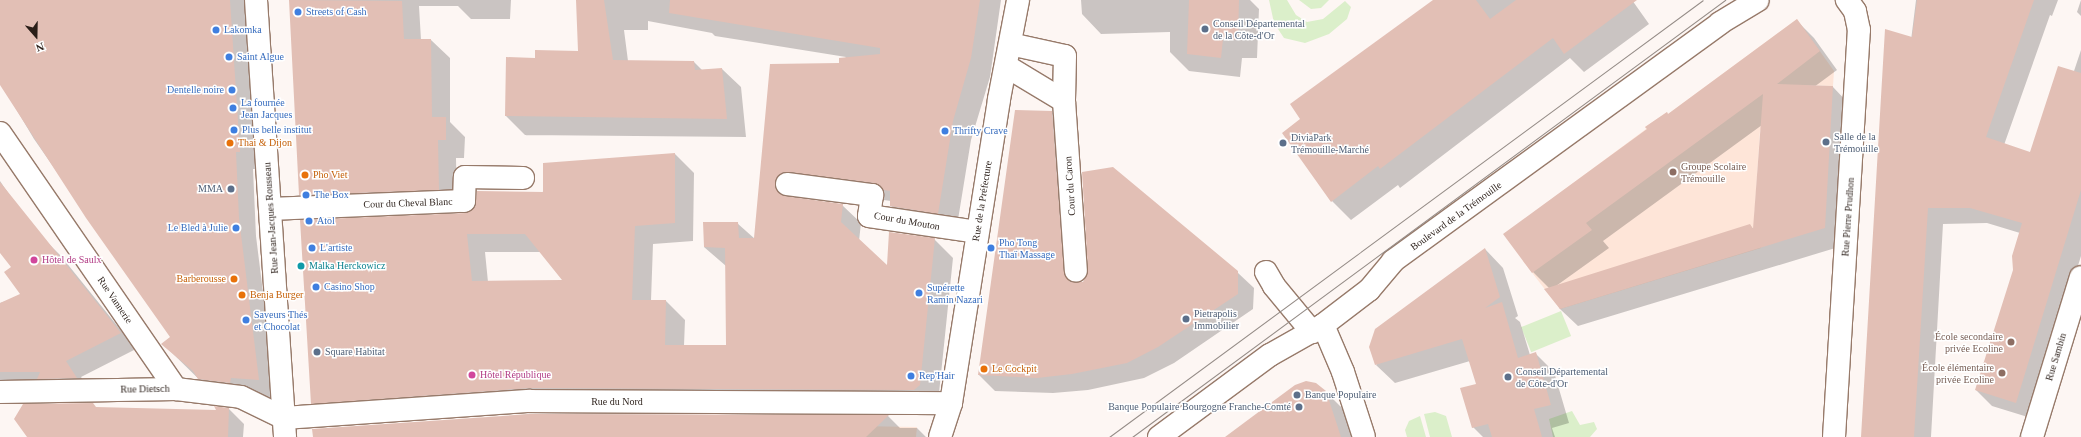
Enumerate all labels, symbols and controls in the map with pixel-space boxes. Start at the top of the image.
place label: Streets of Cash [306,6,367,18]
marker: Streets of Cash [293,7,303,17]
north arrow [16,16,56,56]
place label: Conseil Départemental de la Côte-d'Or [1213,17,1305,40]
place label: Lakomka [224,24,262,36]
marker: Conseil Départemental de la Côte-d'Or [1200,24,1210,34]
marker: Lakomka [211,25,221,35]
text: N [34,40,46,54]
place label: Saint Algue [237,51,284,63]
marker: Saint Algue [224,52,234,62]
place label: Dentelle noire [167,84,224,96]
marker: Dentelle noire [227,85,237,95]
place label: La fournée Jean Jacques [241,96,292,120]
marker: La fournée Jean Jacques [228,103,238,113]
place label: Plus belle institut [242,124,311,136]
marker: Plus belle institut [229,125,239,135]
place label: Thrifty Crave [953,125,1008,137]
marker: Thrifty Crave [940,126,950,136]
place label: Salle de la Trémouille [1834,130,1878,154]
place label: DiviaPark Trémouille-Marché [1291,131,1369,154]
place label: Thai & Dijon [238,137,292,149]
marker: Salle de la Trémouille [1821,137,1831,147]
marker: Thai & Dijon [225,138,235,148]
marker: DiviaPark Trémouille-Marché [1278,138,1288,148]
street label: Cour du Caron [1062,156,1078,216]
street label: Rue de la Préfecture [970,160,994,242]
place label: Groupe Scolaire Trémouille [1681,160,1746,184]
street label: Rue Jean-Jacques Rousseau [261,162,281,274]
marker: Groupe Scolaire Trémouille [1668,167,1678,177]
place label: Pho Viet [313,169,348,181]
marker: Pho Viet [300,170,310,180]
street label: Rue Pierre Prudhon [1839,177,1857,257]
street label: Boulevard de la Trémouille [1408,179,1504,253]
place label: MMA [198,183,223,195]
marker: MMA [226,184,236,194]
place label: The Box [314,189,349,201]
marker: The Box [301,190,311,200]
street label: Cour du Cheval Blanc [363,195,453,211]
street label: Cour du Mouton [873,209,941,233]
place label: Atol [317,215,335,227]
marker: Atol [304,216,314,226]
place label: Le Bled à Julie [168,222,228,234]
marker: Le Bled à Julie [231,223,241,233]
place label: Pho Tong Thaï Massage [999,236,1055,260]
place label: L'artiste [320,242,352,254]
marker: L'artiste [307,243,317,253]
marker: Pho Tong Thaï Massage [986,243,996,253]
place label: Hôtel de Saulx [42,254,101,266]
marker: Hôtel de Saulx [29,255,39,265]
place label: Malka Herckowicz [309,260,385,272]
marker: Malka Herckowicz [296,261,306,271]
place label: Barberousse [177,273,226,285]
street label: Rue Vannerie [95,274,135,326]
marker: Barberousse [229,274,239,284]
place label: Casino Shop [324,281,375,293]
place label: Supérette Ramin Nazari [927,281,983,304]
marker: Casino Shop [311,282,321,292]
marker: Supérette Ramin Nazari [914,288,924,298]
place label: Benja Burger [250,289,303,301]
marker: Benja Burger [237,290,247,300]
place label: Pietrapolis Immobilier [1194,307,1239,330]
place label: Saveurs Thés et Chocolat [254,308,308,332]
marker: Pietrapolis Immobilier [1181,314,1191,324]
marker: Saveurs Thés et Chocolat [241,315,251,325]
place label: École secondaire privée Ecoline [1935,330,2003,354]
street label: Rue Sambin [2043,332,2069,382]
marker: École secondaire privée Ecoline [2006,337,2016,347]
place label: Square Habitat [325,346,385,358]
marker: Square Habitat [312,347,322,357]
place label: École élémentaire privée Ecoline [1922,361,1994,384]
place label: Le Cockpit [992,363,1037,375]
marker: Le Cockpit [979,364,989,374]
place label: Conseil Départemental de Côte-d'Or [1516,365,1608,388]
marker: École élémentaire privée Ecoline [1997,368,2007,378]
place label: Hôtel République [480,369,551,381]
marker: Hôtel République [467,370,477,380]
place label: Rep'Hair [919,370,955,382]
marker: Rep'Hair [906,371,916,381]
marker: Conseil Départemental de Côte-d'Or [1503,372,1513,382]
street label: Rue Dietsch [120,383,170,395]
place label: Banque Populaire [1305,389,1376,401]
marker: Banque Populaire [1292,390,1302,400]
street label: Rue du Nord [591,396,643,408]
place label: Banque Populaire Bourgogne Franche-Comté [1108,401,1291,413]
marker: Banque Populaire Bourgogne Franche-Comté [1294,402,1304,412]

